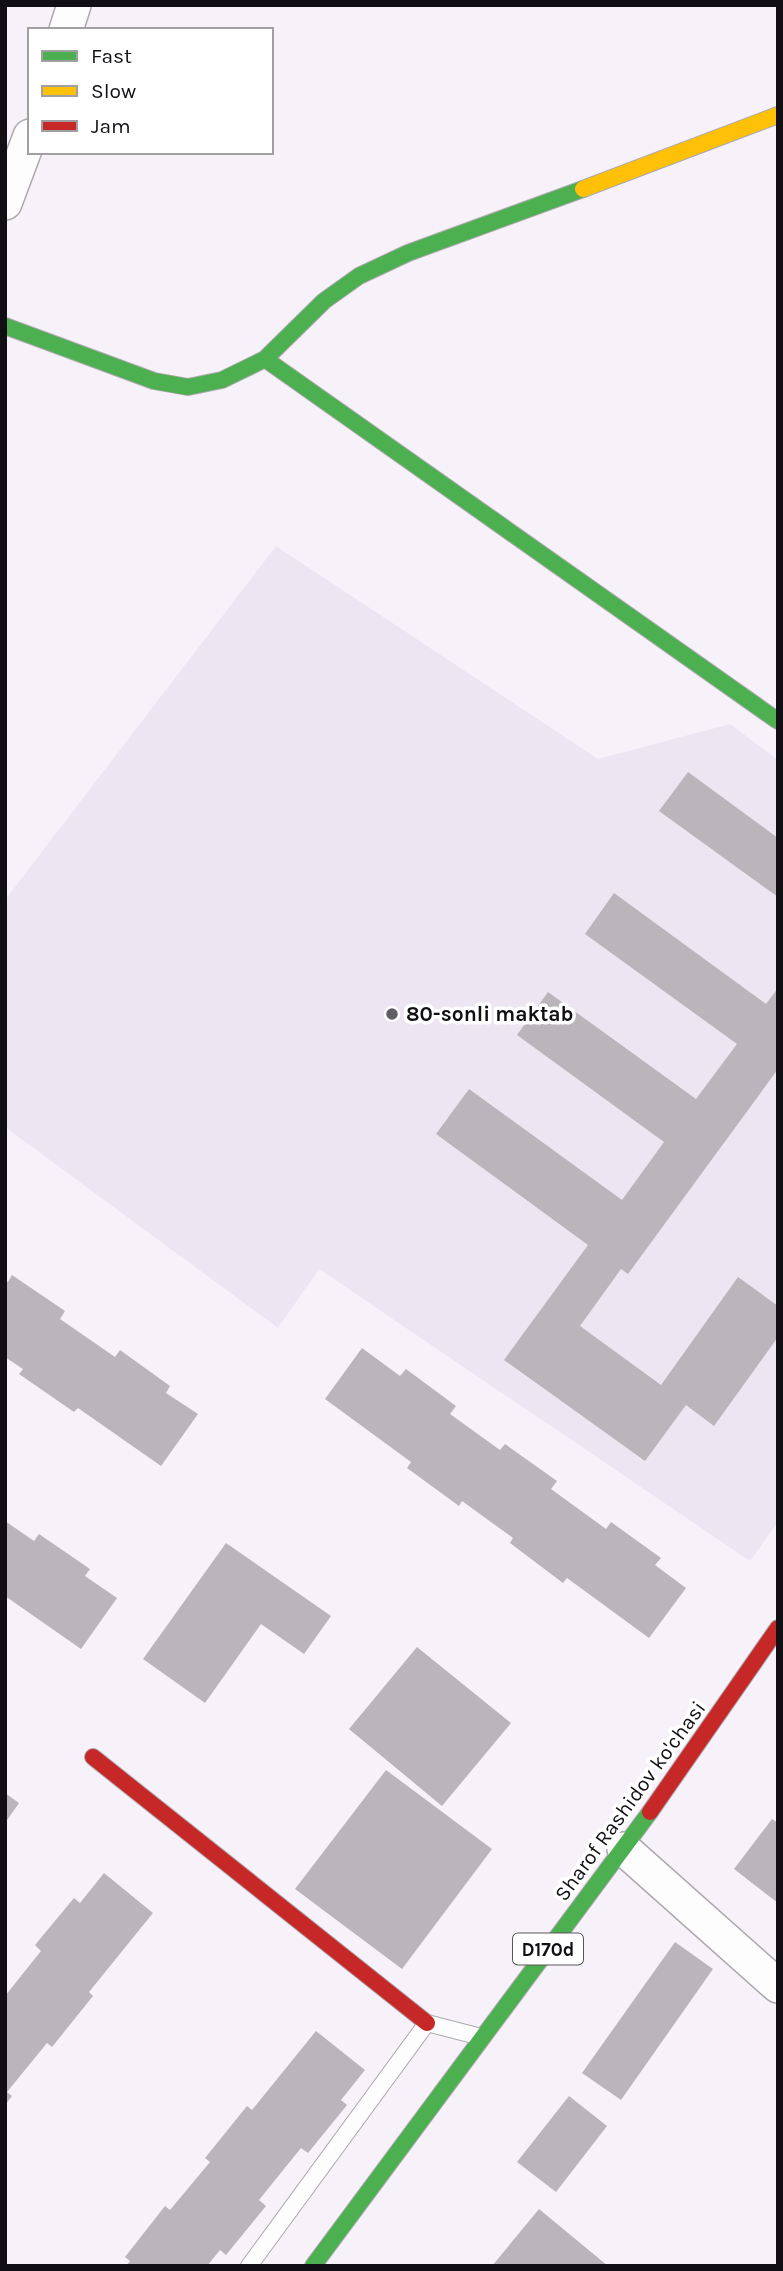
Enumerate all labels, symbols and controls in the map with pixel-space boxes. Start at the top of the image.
legend [28,28,273,154]
text: Fast [91,44,132,68]
text: Slow [91,79,136,103]
text: Jam [91,114,131,138]
place label: 80-sonli maktab [406,1002,573,1026]
marker: 80-sonli maktab [384,1006,400,1022]
street label: Sharof Rashidov ko'chasi [550,1697,710,1905]
road number: D170d [513,1934,583,1965]

